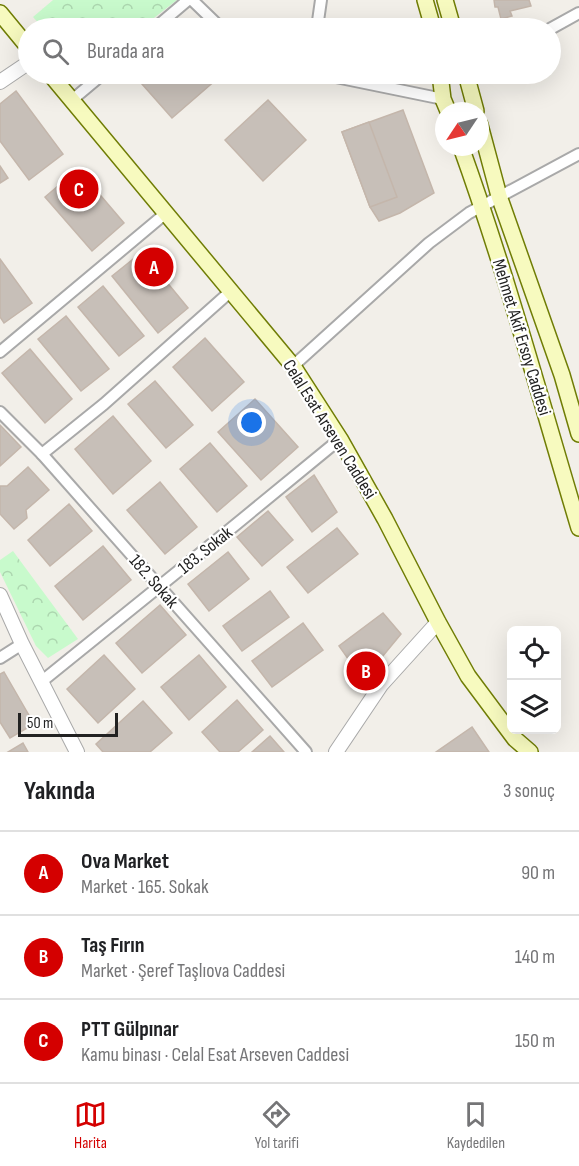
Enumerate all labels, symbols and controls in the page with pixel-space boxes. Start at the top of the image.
search box [18,18,561,84]
icon: search [39,35,72,68]
text: Burada ara [87,38,164,65]
north arrow [435,102,489,156]
pin: C [60,166,98,212]
pin: A [134,244,174,290]
street label: Mehmet Akif Ersoy Caddesi [488,256,555,418]
street label: Celal Esat Arseven Caddesi [278,356,381,503]
your location [237,408,266,437]
street label: 183. Sokak [174,522,237,579]
street label: 182. Sokak [125,550,183,612]
map controls [507,626,561,734]
button: locate [507,626,561,680]
pin: B [346,648,386,694]
button: layers [507,680,561,734]
scale bar [18,710,118,738]
text: 50 m [27,714,53,733]
text: Yakında [24,776,95,807]
text: 3 sonuç [503,779,555,803]
text: Ova Market [81,848,169,875]
text: A [39,861,48,885]
text: 90 m [521,861,555,885]
text: Market · 165. Sokak [81,875,209,899]
text: Taş Fırın [81,932,145,959]
text: B [39,945,48,969]
text: 140 m [515,945,555,969]
text: Market · Şeref Taşlıova Caddesi [81,959,285,983]
text: PTT Gülpınar [81,1016,179,1043]
text: C [38,1029,49,1053]
text: 150 m [515,1029,555,1053]
text: Kamu binası · Celal Esat Arseven Caddesi [81,1043,349,1067]
tab: Harita [74,1098,107,1153]
tab: Yol tarifi [255,1098,299,1153]
tab: Kaydedilen [447,1098,505,1153]

